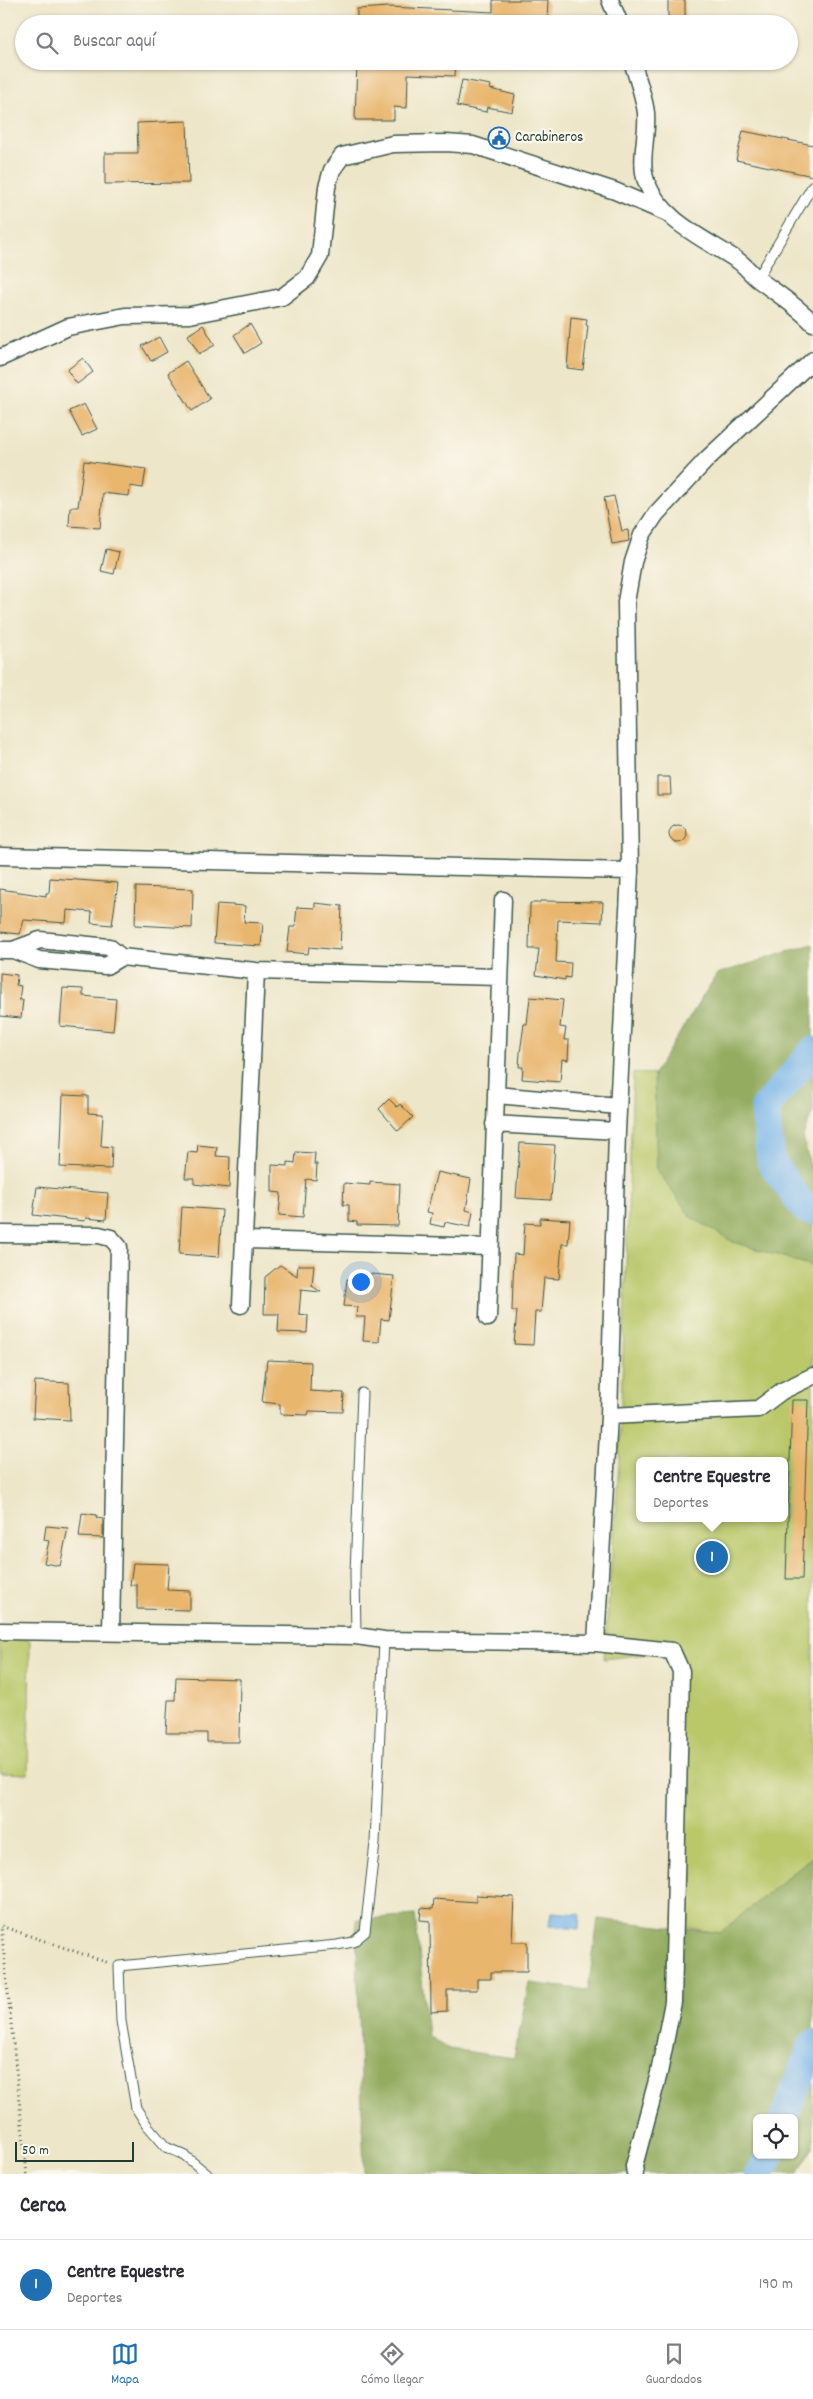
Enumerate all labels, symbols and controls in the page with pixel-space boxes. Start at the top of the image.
search box [15,15,798,70]
icon: search [33,29,61,57]
text: Buscar aquí [73,29,155,56]
public building icon: Carabineros [487,126,511,150]
place label: Carabineros [515,127,583,149]
your location [348,1269,374,1295]
popup [636,1457,788,1522]
text: Centre Equestre [653,1465,771,1492]
text: Deportes [653,1492,709,1515]
pin: 1 [696,1538,728,1576]
map controls [753,2114,798,2159]
button: locate [753,2114,798,2159]
scale bar [15,2139,134,2162]
text: 50 m [22,2141,49,2161]
text: Cerca [20,2192,66,2222]
text: Centre Equestre [67,2260,184,2287]
text: 1 [34,2273,38,2296]
text: 190 m [759,2273,793,2296]
text: Deportes [67,2287,122,2310]
tab: Mapa [111,2340,139,2390]
tab: Cómo llegar [361,2340,424,2390]
tab: Guardados [645,2340,702,2390]

